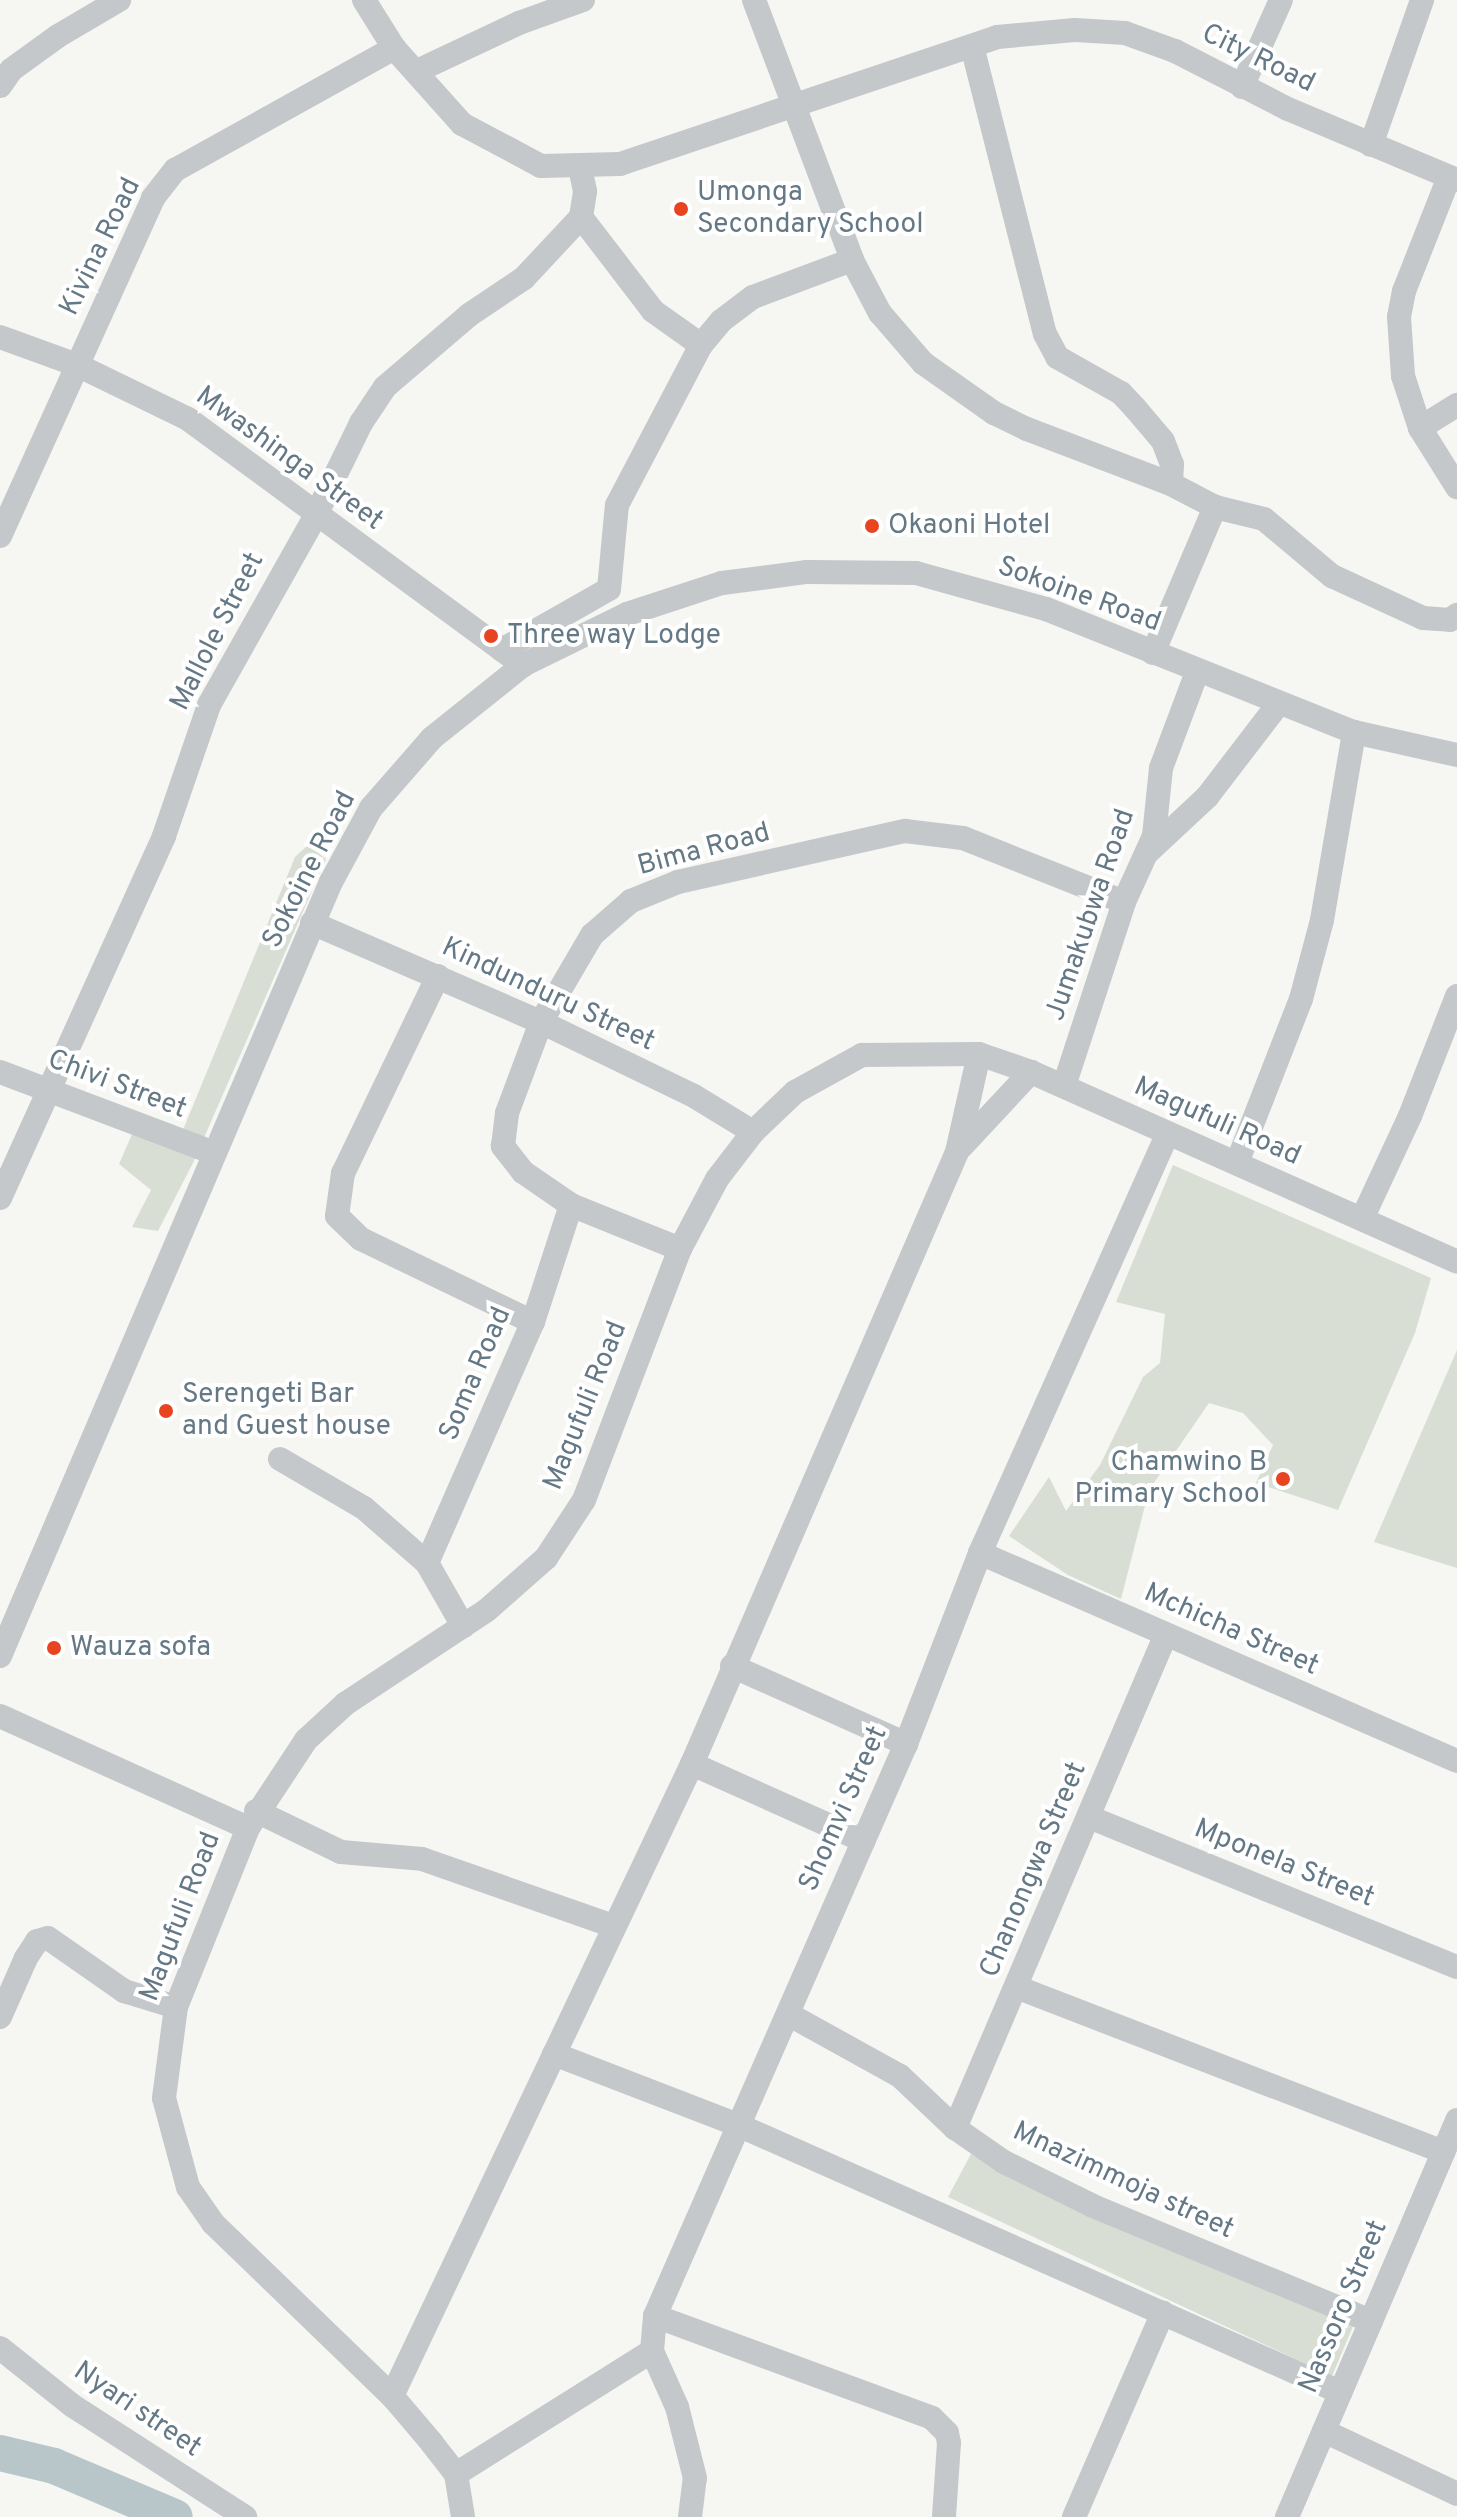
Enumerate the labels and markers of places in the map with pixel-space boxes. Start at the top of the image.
place label: Umonga Secondary School [697,176,924,242]
marker: Umonga Secondary School [672,200,690,218]
place label: Okaoni Hotel [888,509,1050,543]
marker: Okaoni Hotel [863,517,881,535]
place label: Three way Lodge [507,619,721,653]
marker: Three way Lodge [482,627,500,645]
place label: Serengeti Bar and Guest house [182,1378,391,1444]
marker: Serengeti Bar and Guest house [157,1402,175,1420]
place label: Chamwino B Primary School [1075,1446,1267,1512]
marker: Chamwino B Primary School [1274,1470,1292,1488]
place label: Wauza sofa [70,1631,211,1665]
marker: Wauza sofa [45,1639,63,1657]

